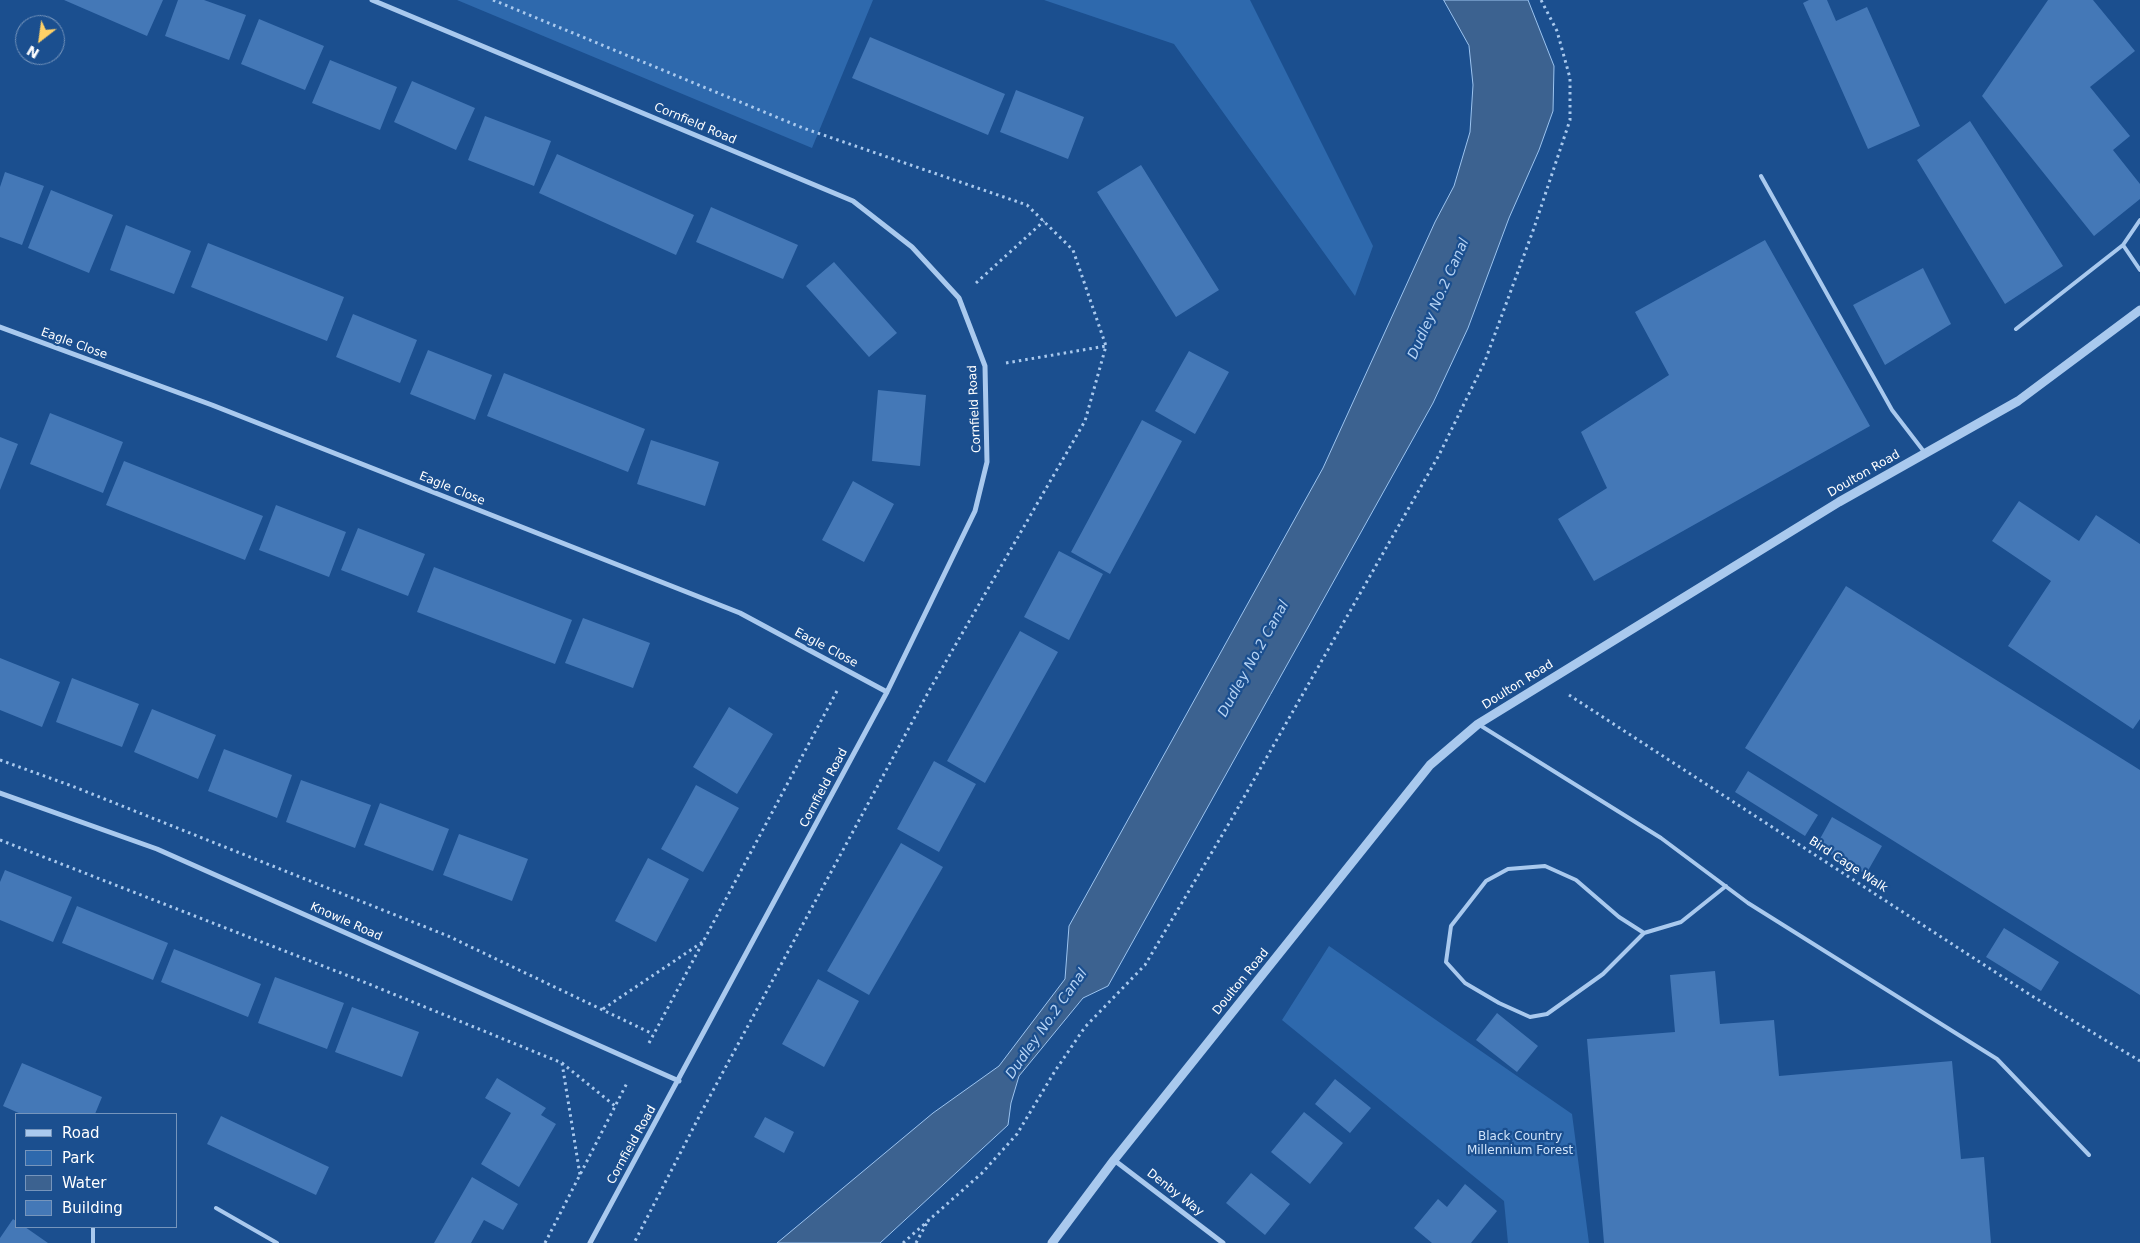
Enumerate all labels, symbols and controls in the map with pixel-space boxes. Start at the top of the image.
north arrow [15,15,65,65]
text: N [24,42,42,62]
street label: Cornfield Road [652,100,738,148]
water label: Dudley No.2 Canal [1405,236,1473,362]
street label: Eagle Close [39,325,109,363]
street label: Cornfield Road [966,365,984,453]
street label: Doulton Road [1825,447,1903,501]
street label: Eagle Close [417,469,487,509]
water label: Dudley No.2 Canal [1215,598,1293,720]
street label: Eagle Close [792,625,860,671]
street label: Doulton Road [1480,657,1556,713]
street label: Cornfield Road [797,746,851,830]
street label: Bird Cage Walk [1806,834,1890,896]
street label: Knowle Road [308,900,384,944]
street label: Doulton Road [1210,946,1272,1018]
water label: Dudley No.2 Canal [1003,966,1091,1082]
street label: Cornfield Road [604,1103,660,1187]
legend [15,1113,178,1228]
text: Road [62,1124,100,1142]
park label: Black Country Millennium Forest [1467,1130,1573,1158]
text: Park [62,1149,94,1167]
street label: Denby Way [1144,1166,1206,1220]
text: Water [62,1174,106,1192]
text: Building [62,1199,123,1217]

